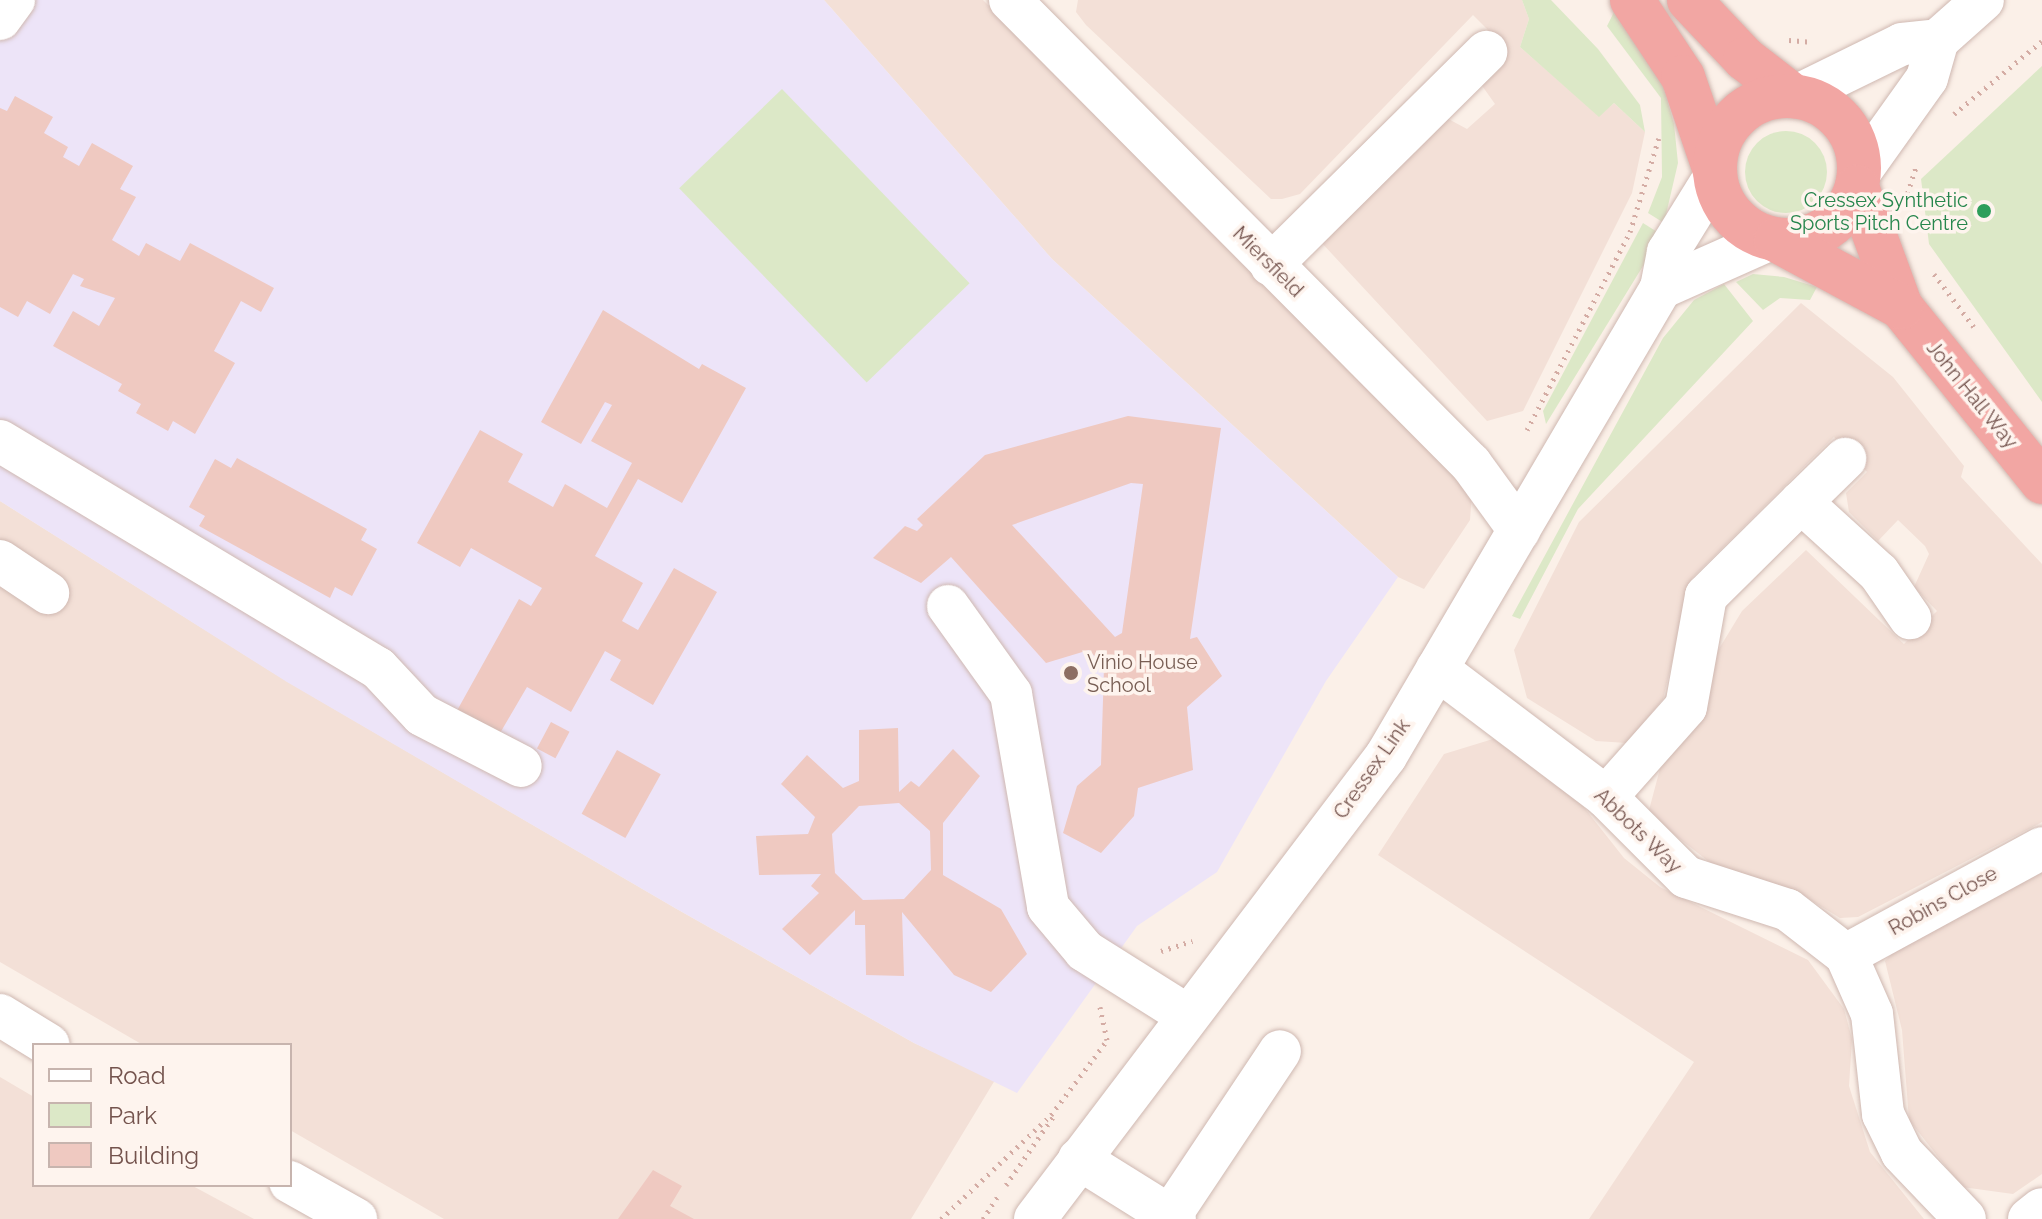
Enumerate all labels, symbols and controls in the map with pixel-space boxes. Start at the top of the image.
place label: Cressex Synthetic Sports Pitch Centre [1790,188,1968,235]
marker: Cressex Synthetic Sports Pitch Centre [1975,202,1993,220]
street label: Miersfield [1228,222,1308,302]
street label: John Hall Way [1921,336,2023,454]
place label: Vinio House School [1087,650,1198,697]
marker: Vinio House School [1062,664,1080,682]
street label: Cressex Link [1329,714,1415,824]
street label: Abbots Way [1589,783,1687,879]
street label: Robins Close [1885,861,2001,941]
legend [32,1043,292,1187]
text: Road [108,1061,166,1090]
text: Park [108,1101,157,1130]
text: Building [108,1141,199,1170]

